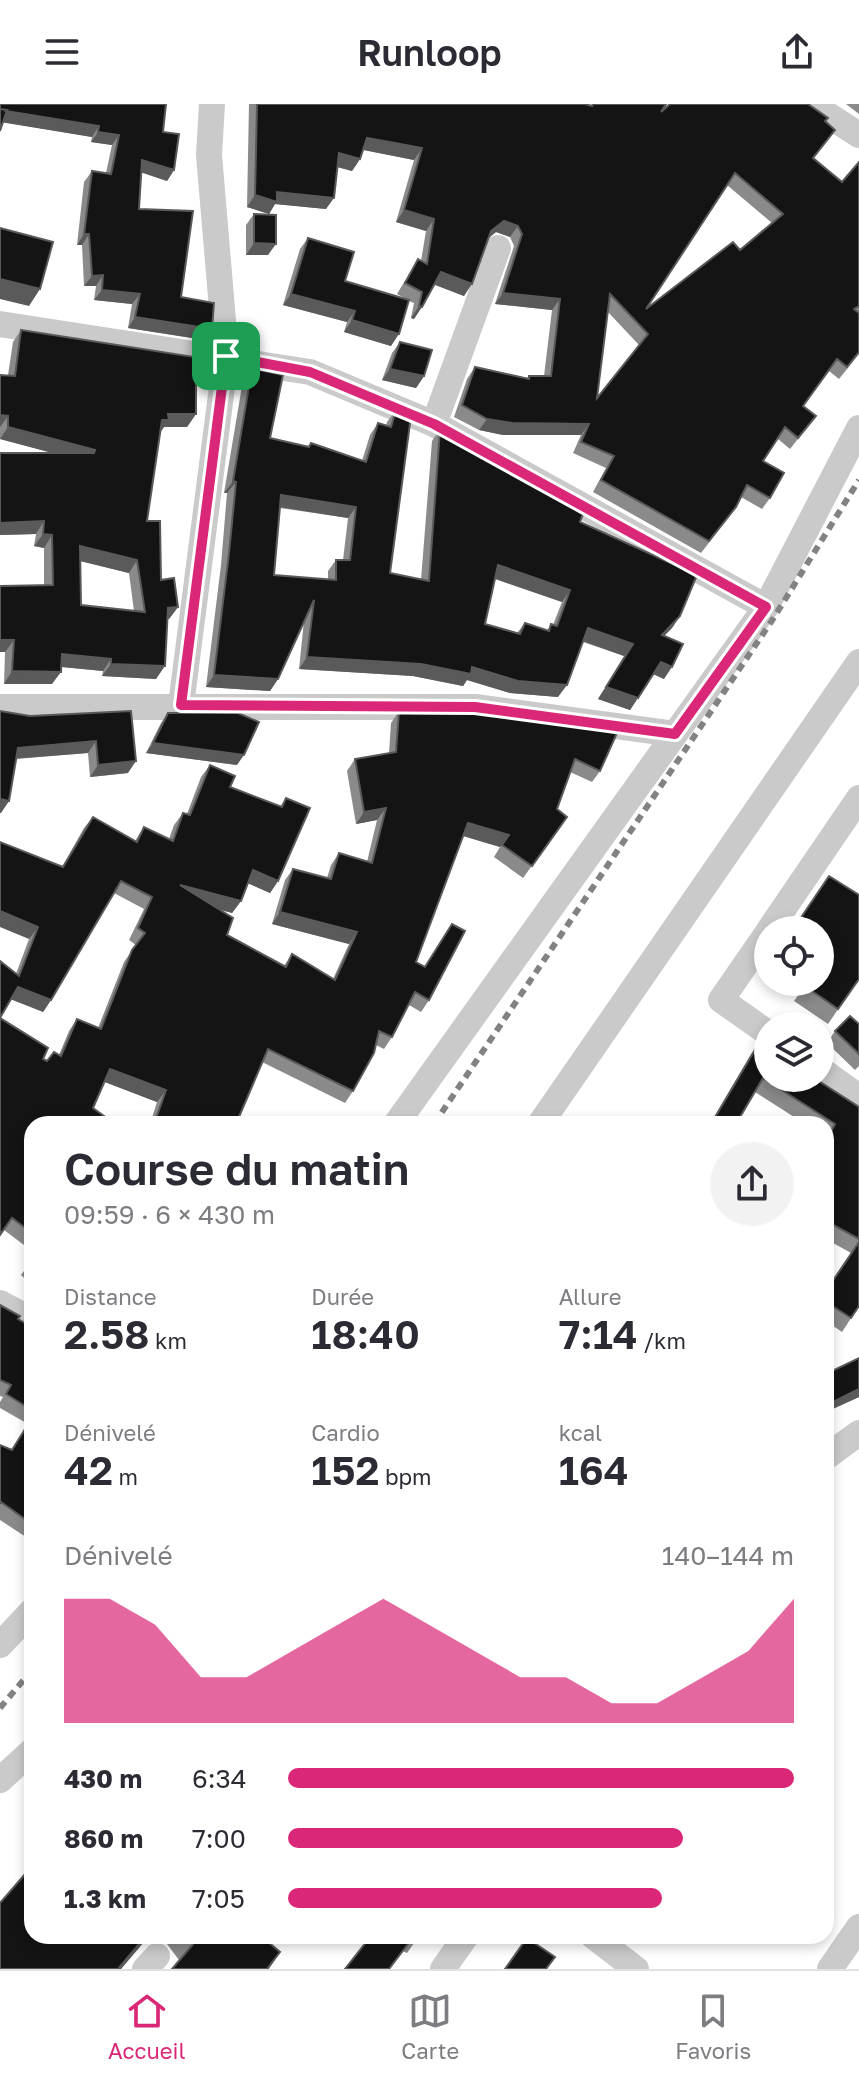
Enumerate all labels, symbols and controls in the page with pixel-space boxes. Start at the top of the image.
icon: menu [40,30,84,74]
icon: share [775,30,819,74]
text: Runloop [357,31,502,74]
pin [192,322,260,390]
icon: arrive [204,334,248,378]
map controls [754,916,834,1092]
button: locate [754,916,834,996]
button: layers [754,1012,834,1092]
text: Course du matin [64,1142,409,1195]
button: share [710,1142,794,1226]
text: 09:59 · 6 × 430 m [64,1199,275,1230]
text: Distance [64,1283,156,1310]
text: Durée [311,1283,374,1310]
text: Allure [559,1283,621,1310]
text: 2.58 [64,1310,149,1358]
text: 18:40 [311,1310,420,1358]
text: 7:14 [559,1310,638,1358]
text: km [149,1327,187,1354]
text: /km [638,1327,686,1354]
text: Dénivelé [64,1419,156,1446]
text: Cardio [311,1419,380,1446]
text: kcal [559,1419,602,1446]
text: 42 [64,1446,113,1494]
text: 152 [311,1446,379,1494]
text: 164 [559,1446,629,1494]
text: m [113,1463,138,1490]
text: bpm [379,1463,431,1490]
text: Dénivelé [64,1540,173,1571]
text: 140–144 m [662,1540,794,1571]
text: 430 m [64,1763,142,1794]
text: 6:34 [192,1763,247,1794]
text: 860 m [64,1823,143,1854]
text: 7:00 [192,1823,246,1854]
text: 1.3 km [64,1883,146,1914]
text: 7:05 [192,1883,245,1914]
tab: Accueil [108,1989,185,2064]
tab: Carte [401,1989,459,2064]
tab: Favoris [675,1989,751,2064]

